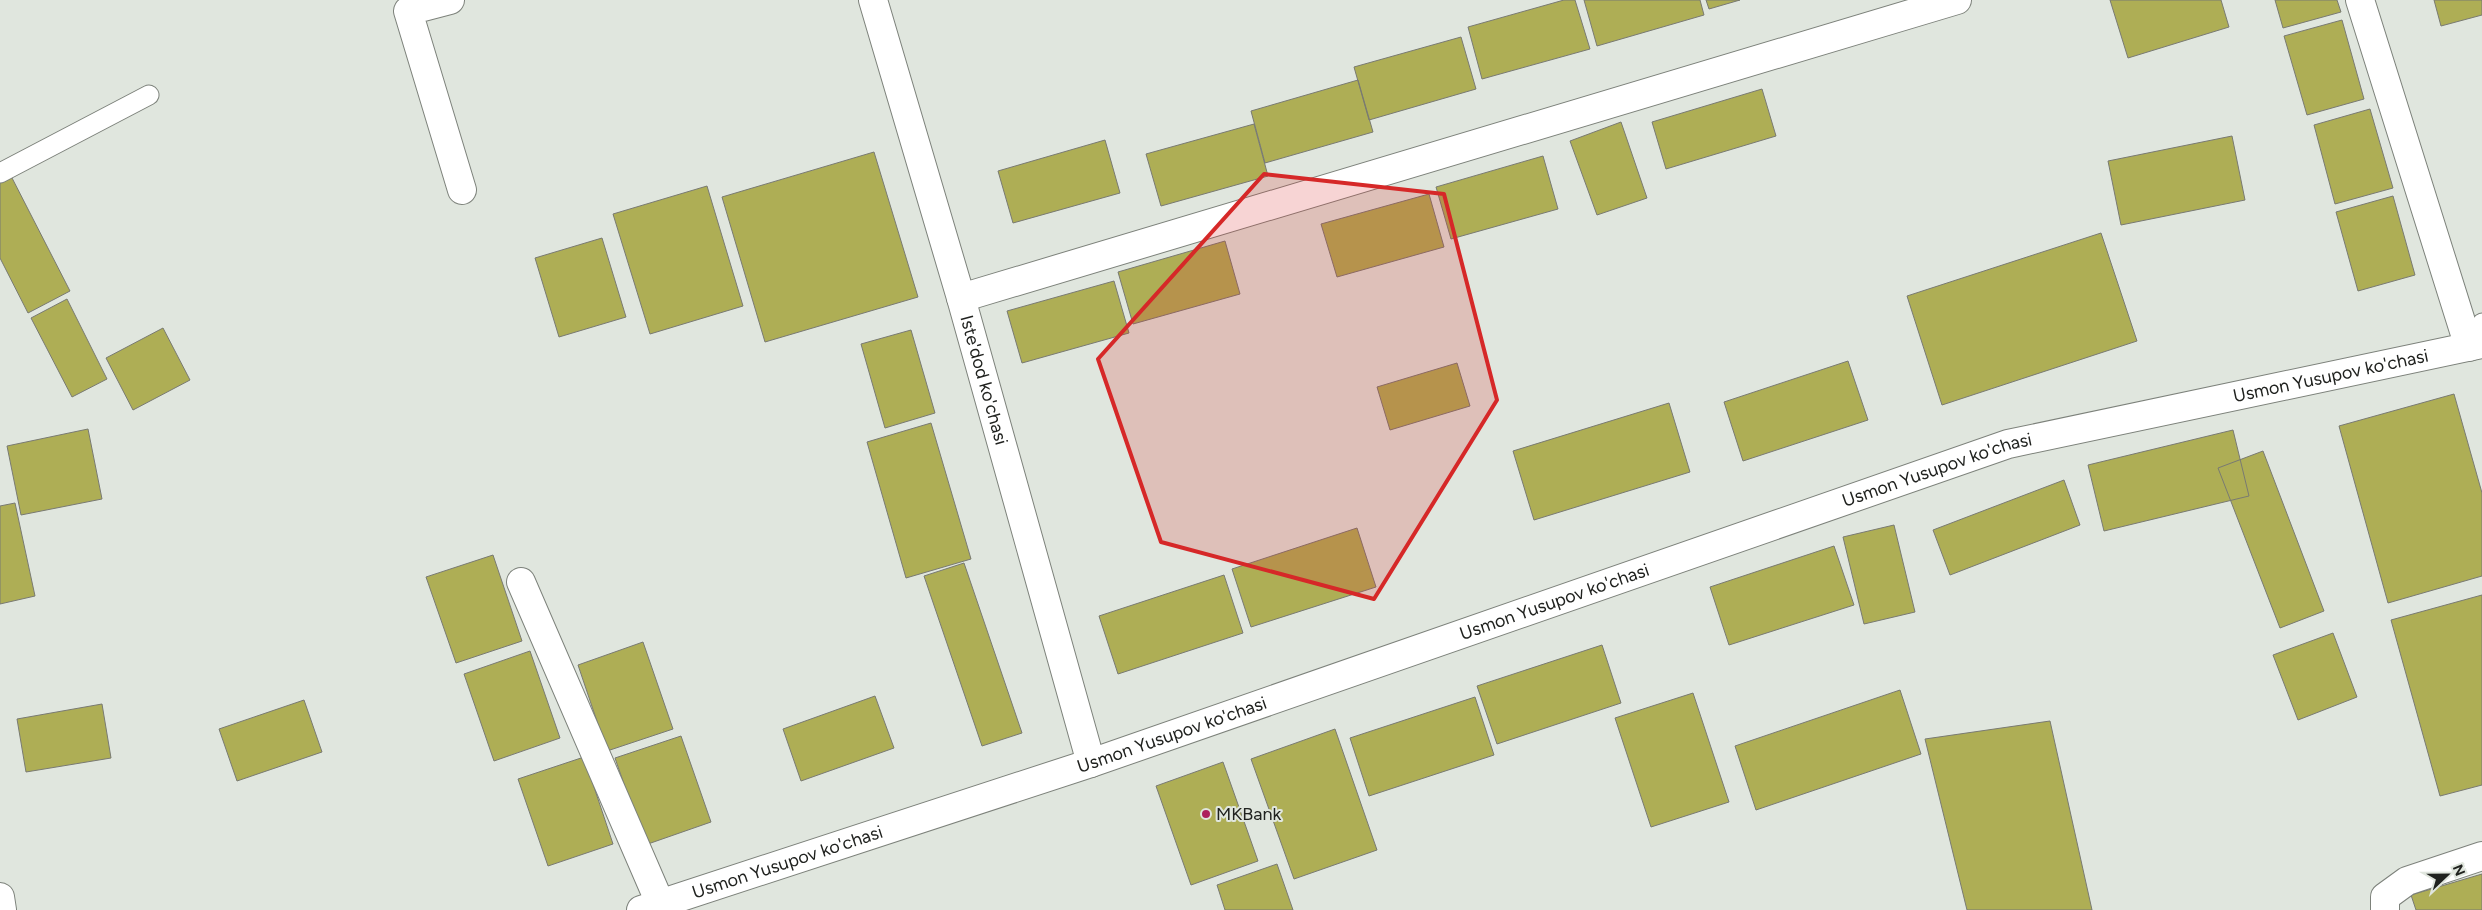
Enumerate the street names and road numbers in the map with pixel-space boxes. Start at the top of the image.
street label: Iste'dod ko'chasi [955,313,1013,447]
street label: Usmon Yusupov ko'chasi [2231,345,2430,407]
street label: Usmon Yusupov ko'chasi [1839,428,2034,512]
street label: Usmon Yusupov ko'chasi [1457,559,1652,645]
street label: Usmon Yusupov ko'chasi [1074,692,1269,778]
street label: Usmon Yusupov ko'chasi [689,821,885,904]

